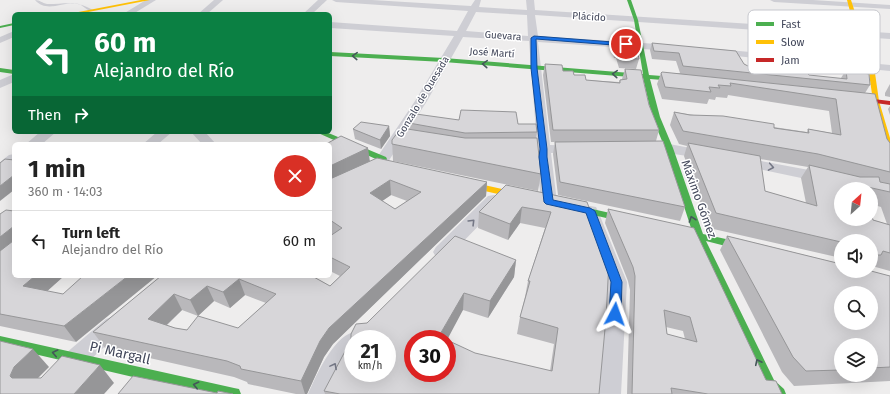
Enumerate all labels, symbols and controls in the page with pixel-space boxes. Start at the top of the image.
street label: Plácido [572,10,606,24]
legend [748,10,880,74]
text: Fast [781,18,801,31]
text: 60 m [94,26,156,59]
pin [609,27,643,61]
icon: left [28,28,80,80]
street label: Guevara [484,29,522,43]
icon: arrive [615,33,637,55]
text: Slow [781,36,805,49]
street label: José Martí [469,44,515,61]
one-way arrow [352,51,358,60]
street label: Gonzalo de Quesada [394,54,452,140]
text: Jam [781,54,800,67]
one-way arrow [482,59,488,68]
text: Alejandro del Río [94,60,234,82]
one-way arrow [612,69,618,78]
icon: right [70,104,92,126]
text: Then [28,106,62,124]
text: 1 min [28,155,86,183]
button: close [274,155,316,197]
street label: Máximo Gómez [678,158,720,240]
one-way arrow [768,162,774,171]
north arrow [834,182,878,226]
map controls [834,182,878,382]
text: 360 m · 14:03 [28,184,103,199]
one-way arrow [688,215,697,222]
one-way arrow [467,219,475,227]
text: Turn left [62,224,120,242]
icon: left [28,230,50,252]
text: 60 m [283,232,316,250]
button: sound [834,234,878,278]
text: Alejandro del Río [62,242,163,257]
button: search [834,286,878,330]
position arrow [594,293,636,335]
speed limit sign: 30 [404,330,456,382]
street label: Pi Margall [88,338,152,368]
button: layers [834,338,878,382]
text: 21 [360,339,380,363]
one-way arrow [52,349,59,357]
one-way arrow [755,359,763,366]
text: km/h [358,360,382,372]
one-way arrow [330,363,337,370]
one-way arrow [193,382,199,390]

